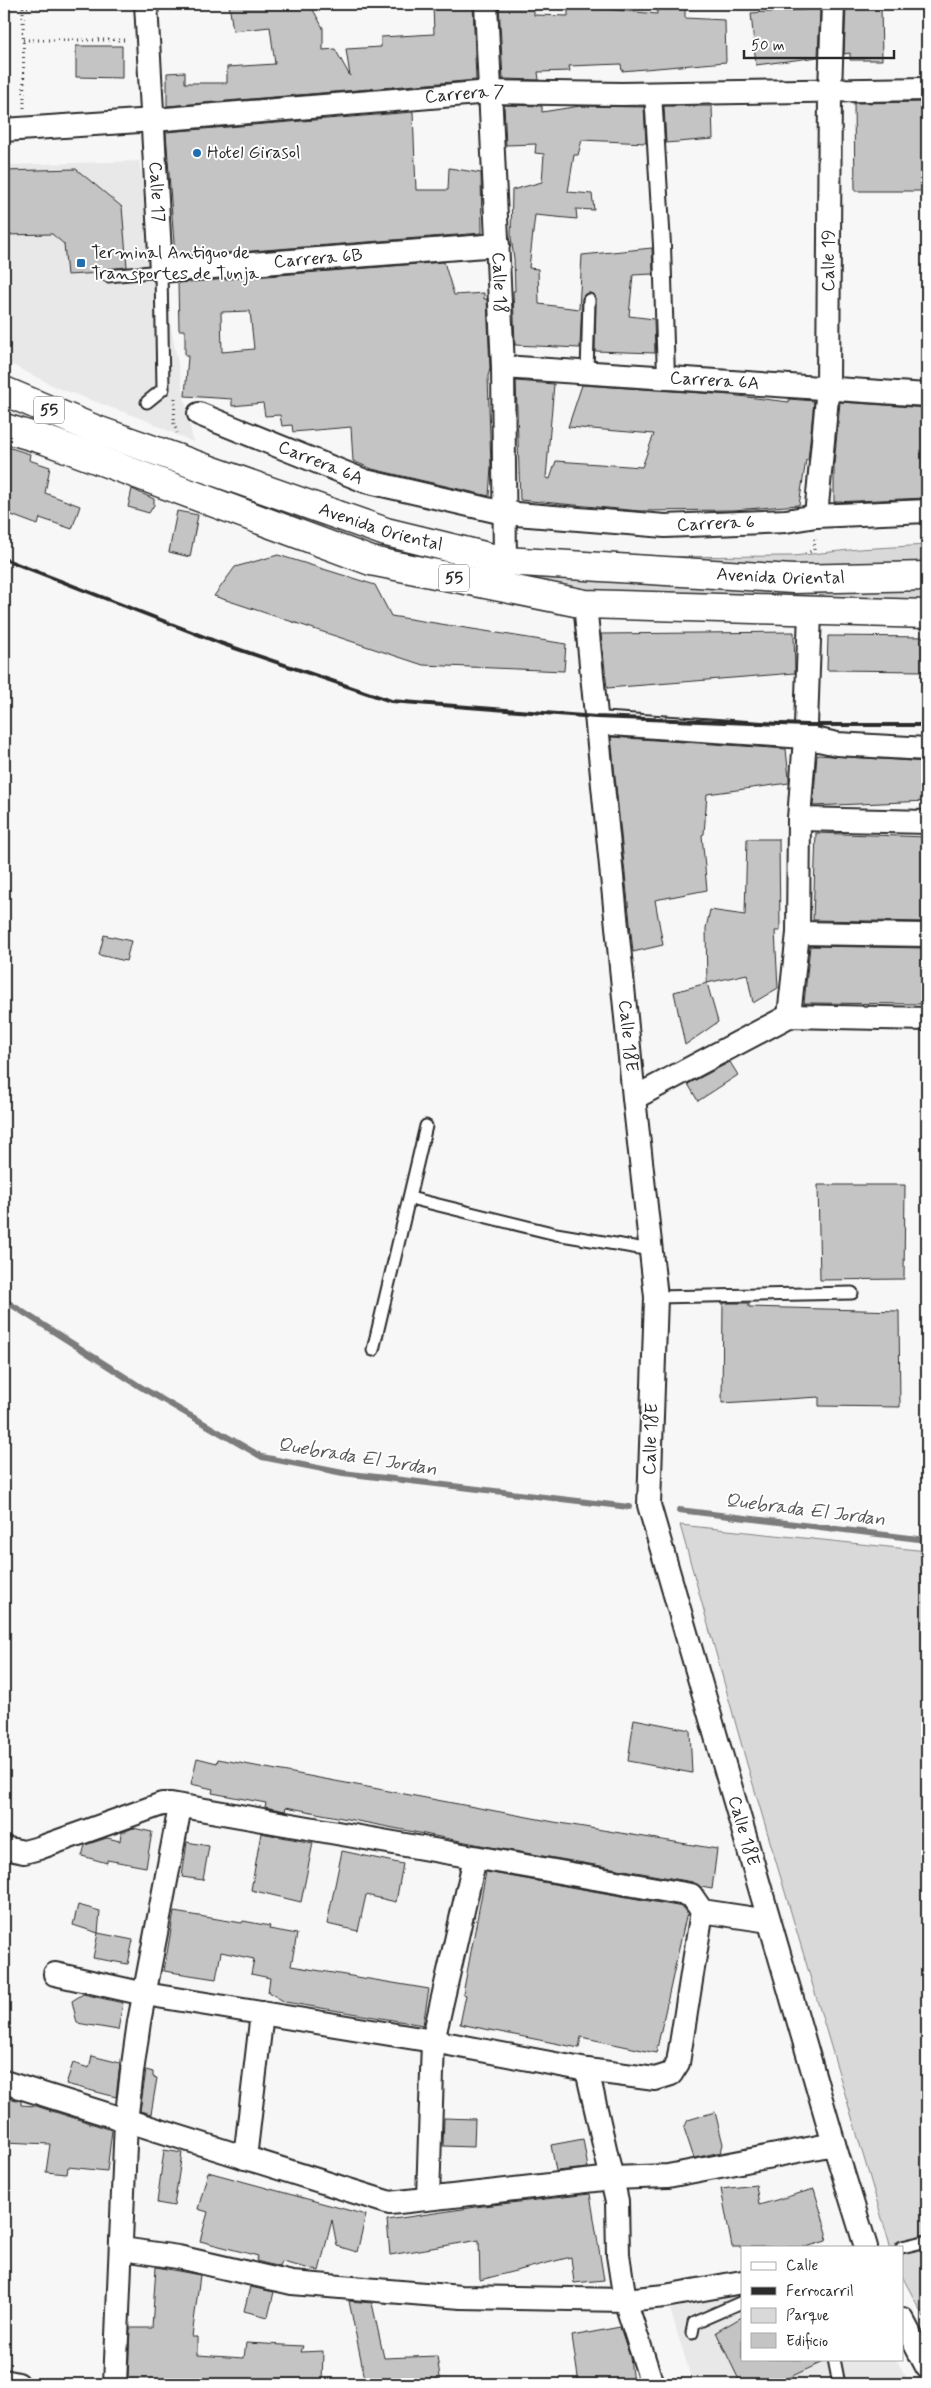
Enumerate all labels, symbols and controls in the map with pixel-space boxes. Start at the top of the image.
scale bar [744,28,894,60]
text: 50 m [751,36,785,56]
street label: Carrera 7 [424,80,505,109]
place label: Hotel Girasol [207,141,301,165]
marker: Hotel Girasol [191,147,203,159]
street label: Calle 17 [143,161,170,223]
street label: Calle 19 [817,229,841,292]
place label: Terminal Antiguo de Transportes de Tunja [91,241,259,286]
street label: Carrera 6B [273,243,364,274]
street label: Calle 18 [486,251,512,314]
marker: Terminal Antiguo de Transportes de Tunja [75,257,87,269]
street label: Carrera 6A [669,366,760,396]
road number: 55 [34,396,64,424]
street label: Carrera 6A [274,435,367,491]
street label: Avenida Oriental [315,497,445,557]
street label: Carrera 6 [676,510,755,538]
street label: Avenida Oriental [716,562,845,591]
road number: 55 [439,564,469,592]
street label: Calle 18E [612,999,643,1073]
street label: Calle 18E [638,1403,664,1475]
water label: Quebrada El Jordan [275,1432,439,1482]
water label: Quebrada El Jordan [723,1488,887,1532]
street label: Calle 18E [722,1793,765,1869]
legend [741,2246,904,2360]
text: Calle [786,2256,818,2276]
text: Ferrocarril [786,2282,854,2302]
text: Parque [786,2306,829,2326]
text: Edificio [786,2332,828,2352]

